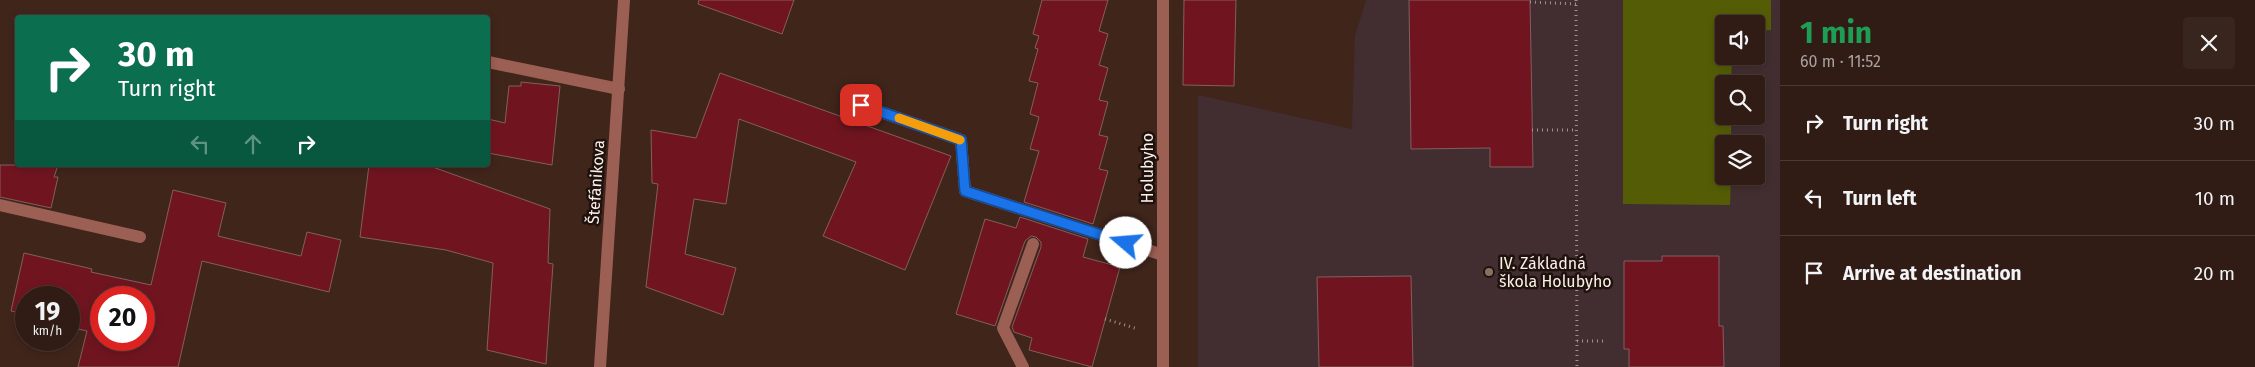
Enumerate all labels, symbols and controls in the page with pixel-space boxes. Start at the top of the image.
map controls [1715,15,1765,185]
button: sound [1715,15,1765,65]
text: 1 min [1800,15,1872,51]
button: close [2183,17,2235,69]
text: 30 m [118,33,195,75]
icon: right [35,35,100,100]
text: 60 m · 11:52 [1800,52,1881,71]
text: Turn right [118,75,215,102]
button: search [1715,75,1765,125]
pin [840,84,882,126]
icon: arrive [847,91,875,119]
icon: right [1800,109,1828,137]
text: Turn right [1843,112,1928,135]
text: 30 m [2194,112,2235,135]
icon: left [186,130,214,158]
icon: ahead [239,130,267,158]
icon: right [292,130,320,158]
street label: Holubyho [1138,133,1157,203]
button: layers [1715,135,1765,185]
street label: Štefánikova [583,139,608,225]
icon: left [1800,184,1828,212]
text: Turn left [1843,187,1917,210]
text: 10 m [2195,187,2235,210]
position arrow [1099,216,1151,268]
place label: IV. Základná škola Holubyho [1499,254,1612,291]
icon: arrive [1800,259,1828,287]
text: Arrive at destination [1843,262,2022,285]
text: 20 m [2194,262,2235,285]
marker: IV. Základná škola Holubyho [1483,266,1495,278]
speed limit sign: 20 [90,286,155,351]
text: 19 [35,297,60,327]
text: km/h [33,324,62,338]

